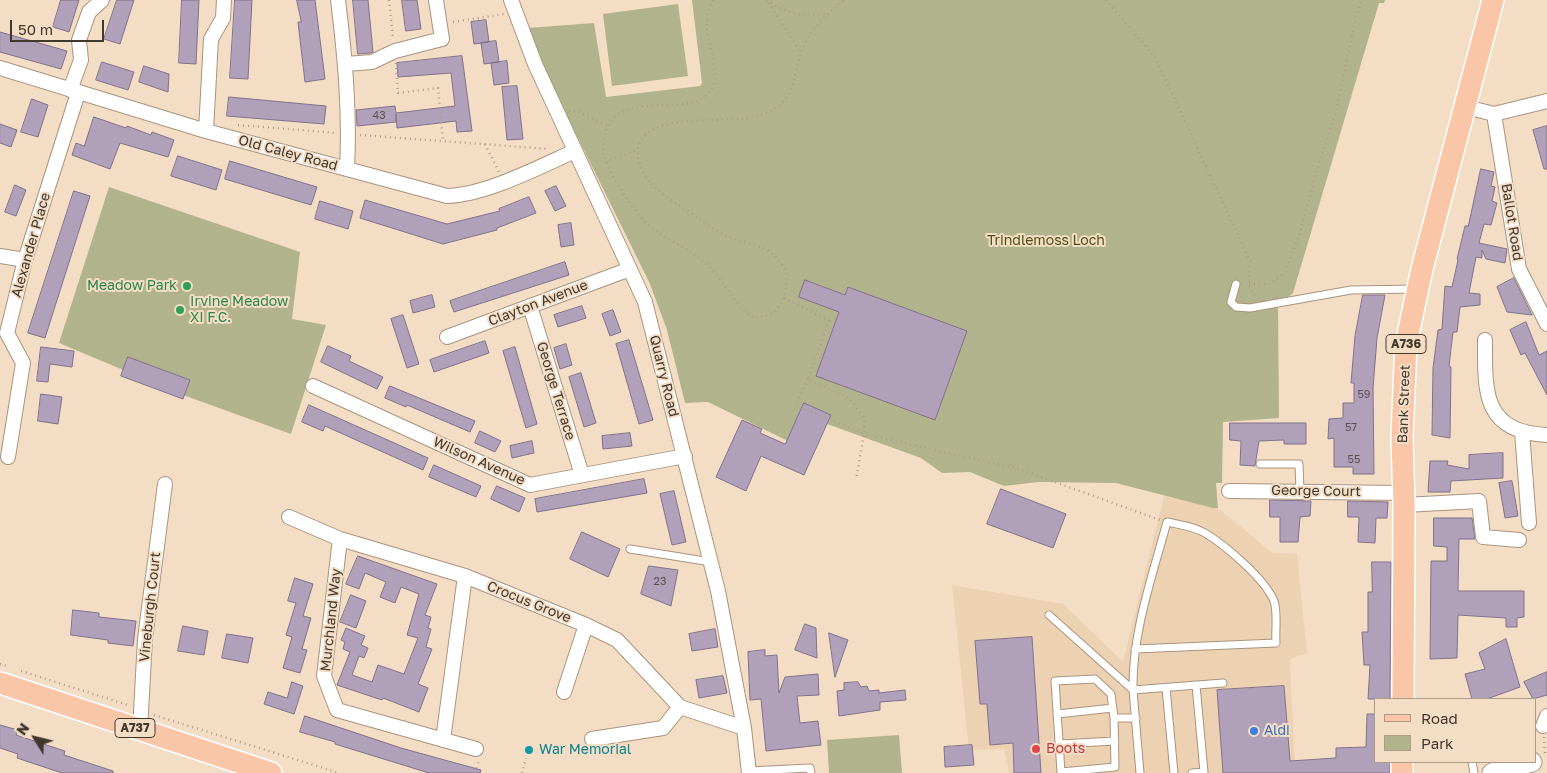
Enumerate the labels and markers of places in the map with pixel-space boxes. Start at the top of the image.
place label: Meadow Park [87,278,177,294]
marker: Meadow Park [181,280,193,292]
place label: Irvine Meadow XI F.C. [190,294,288,326]
marker: Irvine Meadow XI F.C. [174,304,186,316]
place label: Aldi [1264,723,1290,739]
marker: Aldi [1248,725,1260,737]
place label: Boots [1046,741,1085,757]
place label: War Memorial [539,742,631,758]
marker: Boots [1030,743,1042,755]
marker: War Memorial [523,744,535,756]

